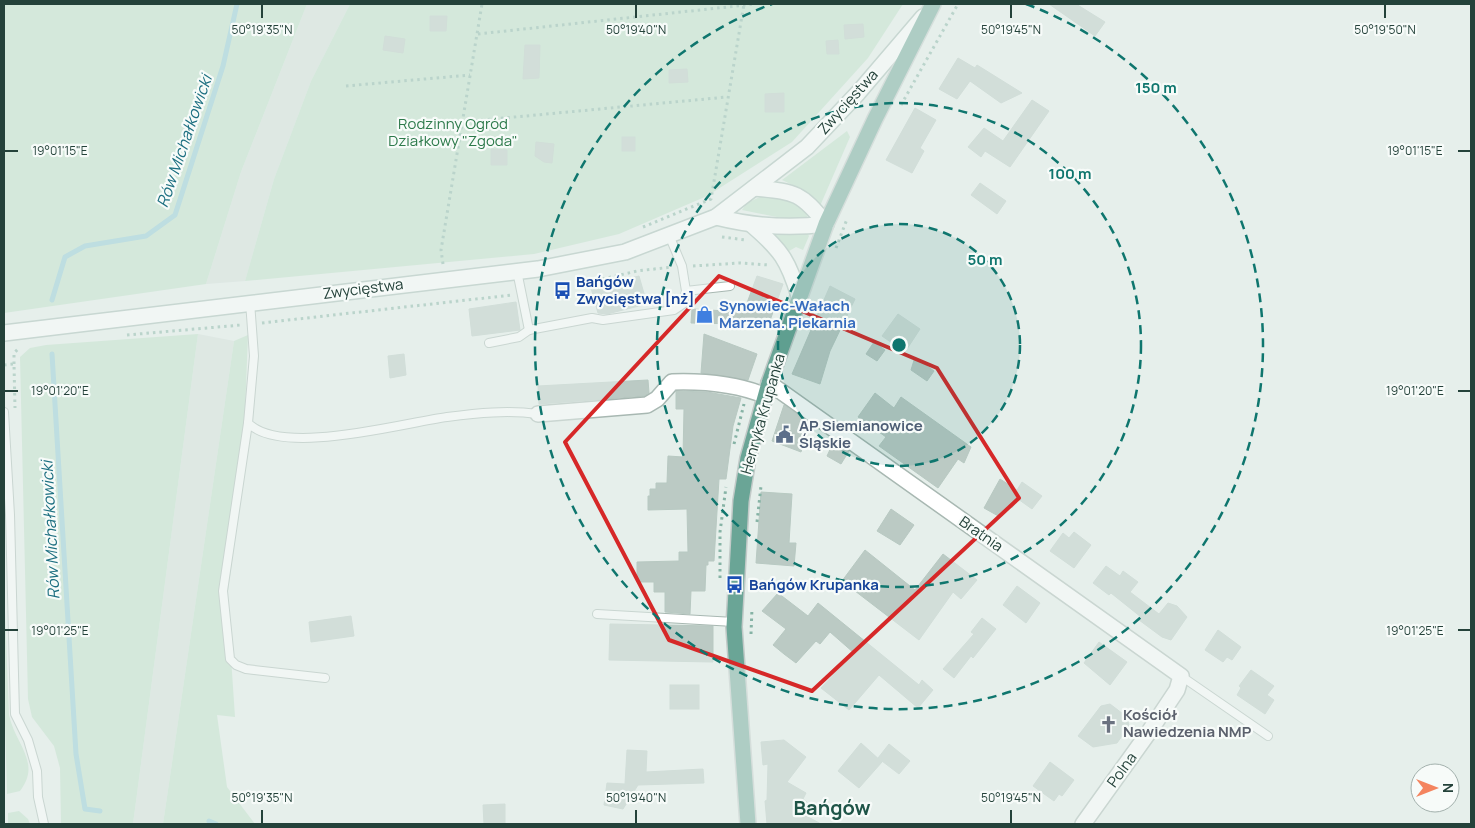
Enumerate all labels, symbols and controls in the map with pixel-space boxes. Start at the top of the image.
text: 50°19'35"N [232,21,292,38]
text: 50°19'40"N [606,21,666,38]
text: 50°19'45"N [981,21,1041,38]
text: 50°19'50"N [1354,21,1416,38]
street label: Zwycięstwa [813,65,883,139]
water label: Rów Michałkowicki [151,70,218,210]
text: 150 m [1135,77,1177,98]
park label: Rodzinny Ogród Działkowy "Zgoda" [388,113,518,151]
text: 19°01'15"E [32,142,88,159]
text: 19°01'15"E [1387,142,1443,159]
text: 100 m [1049,163,1091,184]
text: 50 m [967,249,1003,270]
place label: Bańgów Zwycięstwa [nż] [576,271,695,309]
street label: Zwycięstwa [321,273,404,304]
bus stop icon: Bańgów Zwycięstwa [nż] [552,281,572,301]
place label: Synowiec-Wałach Marzena. Piekarnia [719,295,856,333]
shop icon: Synowiec-Wałach Marzena. Piekarnia [695,305,715,325]
centre of rings [890,336,908,354]
street label: Henryka Krupanka [735,351,790,477]
text: 19°01'20"E [31,382,89,399]
text: 19°01'20"E [1386,382,1444,399]
place label: AP Siemianowice Śląskie [799,415,923,453]
public building icon: AP Siemianowice Śląskie [775,425,795,445]
water label: Rów Michałkowicki [35,458,65,600]
street label: Bratnia [955,511,1008,556]
place label: Bańgów Krupanka [749,574,879,595]
bus stop icon: Bańgów Krupanka [725,575,745,595]
text: 19°01'25"E [31,622,89,639]
text: 19°01'25"E [1386,622,1444,639]
place label: Kościół Nawiedzenia NMP [1123,704,1252,742]
church icon: Kościół Nawiedzenia NMP [1099,714,1119,734]
street label: Polna [1102,748,1141,792]
north arrow [1410,763,1460,813]
text: N [1439,783,1458,793]
text: 50°19'35"N [232,789,292,806]
text: 50°19'40"N [606,789,666,806]
text: 50°19'45"N [981,789,1041,806]
district label: Bańgów [794,794,870,821]

